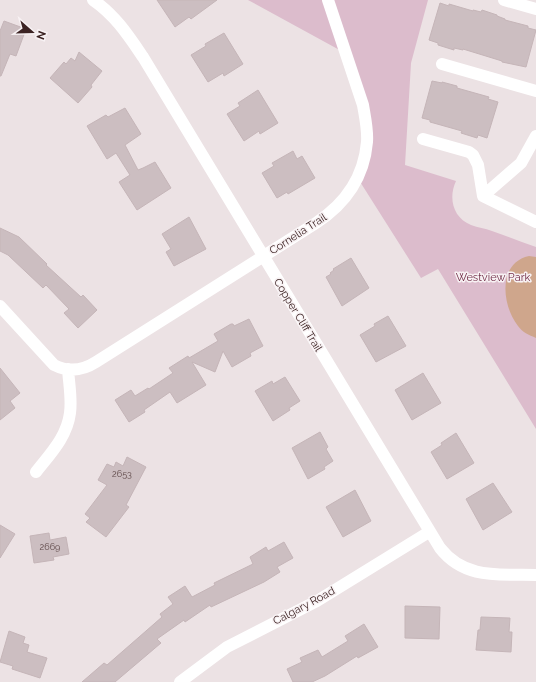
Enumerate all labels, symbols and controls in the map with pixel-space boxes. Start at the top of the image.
north arrow [12,12,52,52]
text: N [33,29,48,41]
street label: Cornelia Trail [267,211,329,257]
park label: Westview Park [456,271,531,284]
street label: Copper Cliff Trail [271,276,325,354]
house number: 2653 [112,469,132,479]
house number: 2669 [40,542,60,552]
street label: Calgary Road [271,584,337,628]

